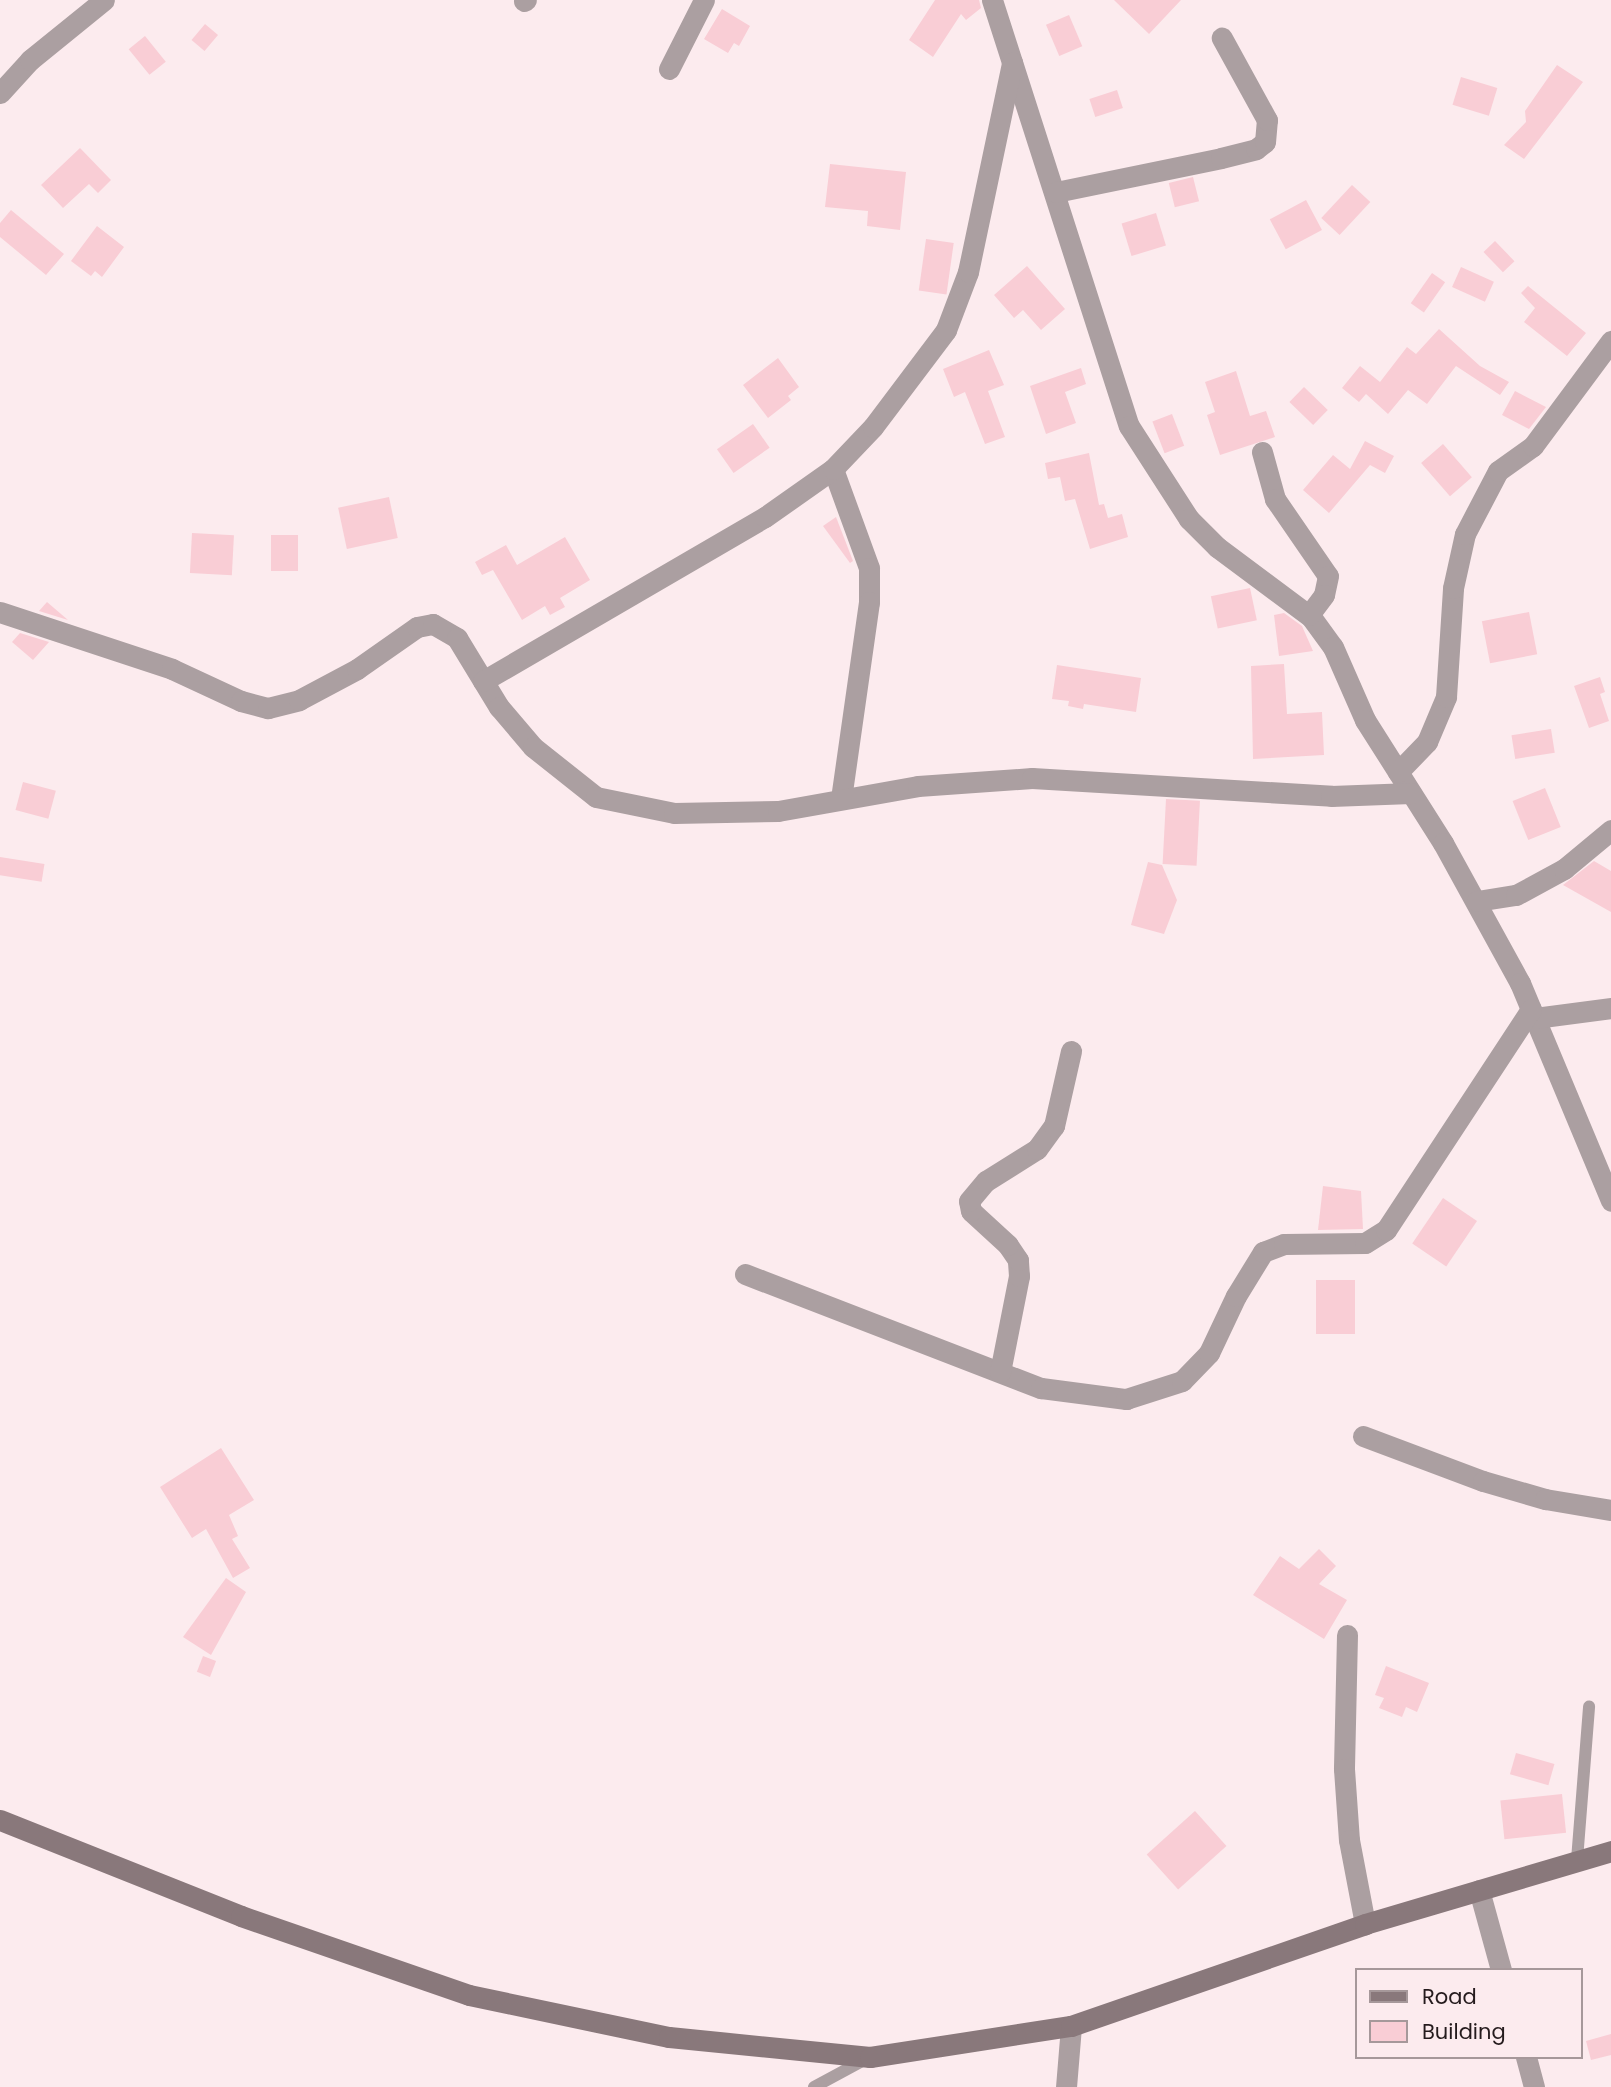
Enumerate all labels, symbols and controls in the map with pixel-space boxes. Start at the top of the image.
legend [1356,1968,1583,2059]
text: Road [1422,1982,1477,2011]
text: Building [1422,2017,1506,2046]

